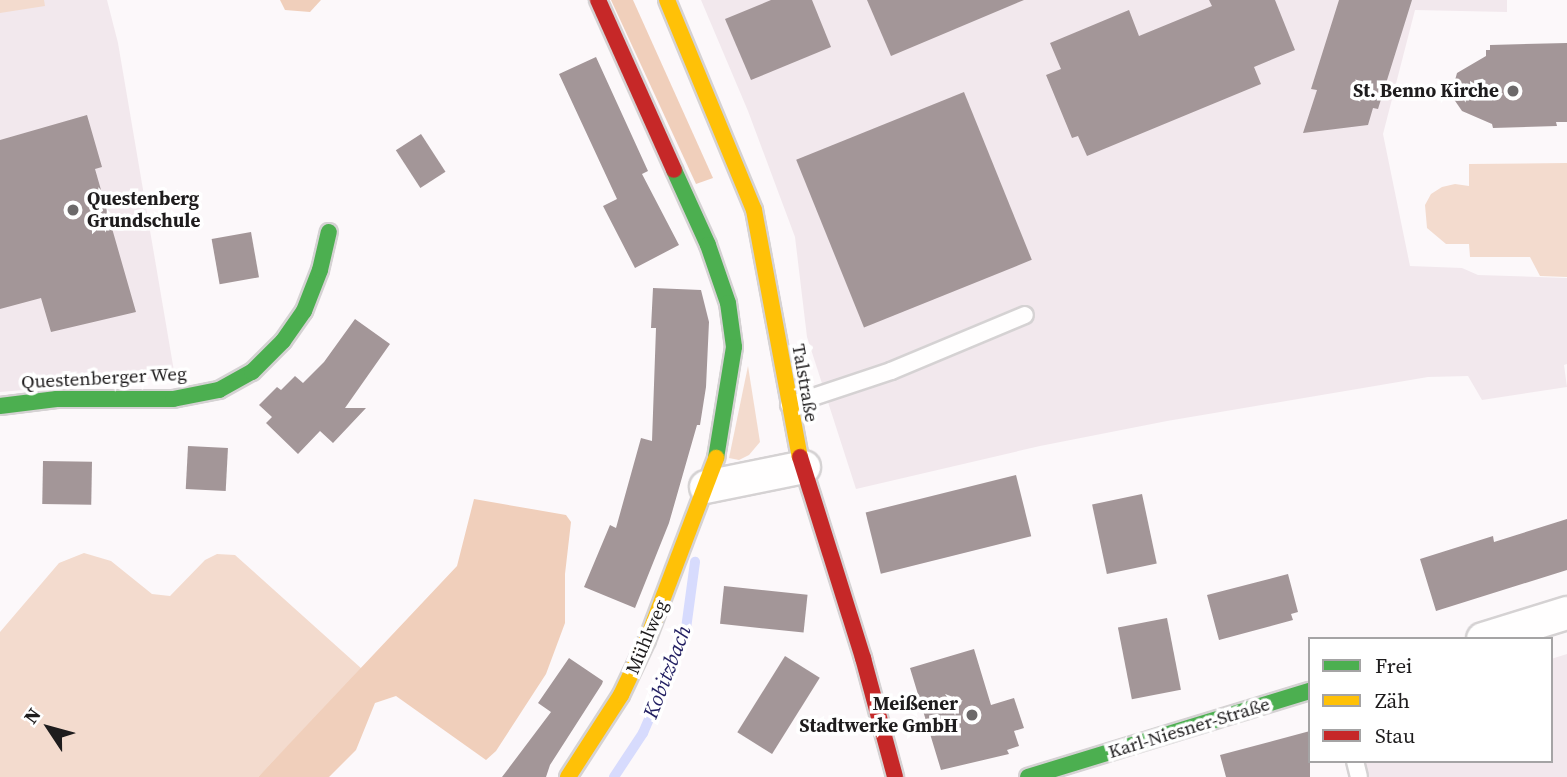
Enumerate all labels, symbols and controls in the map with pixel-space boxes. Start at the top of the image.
place label: St. Benno Kirche [1353,80,1499,102]
marker: St. Benno Kirche [1505,83,1521,99]
place label: Questenberg Grundschule [87,188,200,232]
marker: Questenberg Grundschule [65,202,81,218]
street label: Talstraße [787,342,823,424]
street label: Questenberger Weg [20,362,188,394]
street label: Mühlweg [621,596,673,678]
water label: Kobitzbach [638,622,696,722]
legend [1308,637,1553,763]
text: Frei [1375,651,1412,680]
text: Zäh [1375,686,1410,715]
north arrow [14,693,84,763]
place label: Meißener Stadtwerke GmbH [799,693,958,737]
street label: Karl-Niesner-Straße [1106,693,1272,763]
text: N [17,702,47,729]
marker: Meißener Stadtwerke GmbH [964,707,980,723]
text: Stau [1375,721,1415,750]

